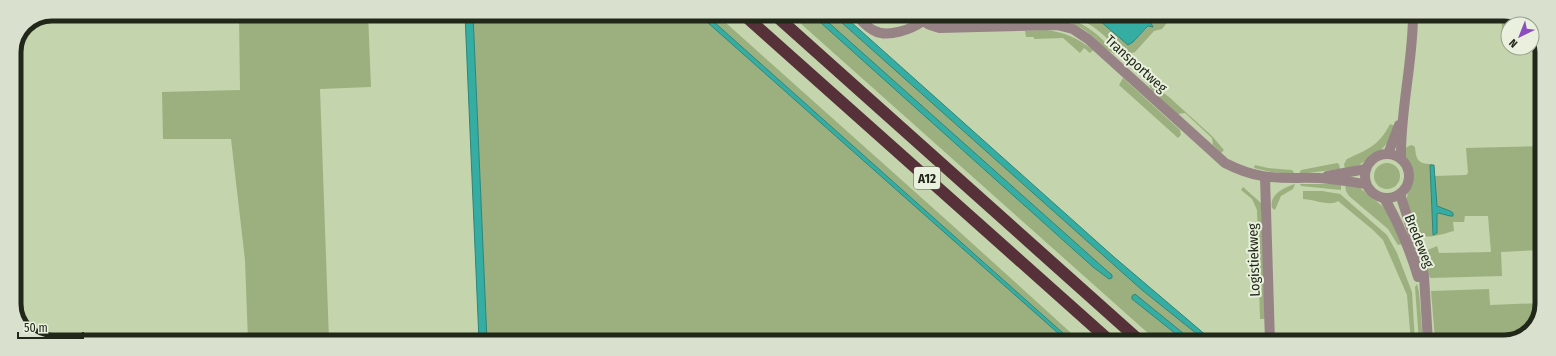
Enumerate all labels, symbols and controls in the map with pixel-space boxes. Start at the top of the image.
north arrow [1500,16,1540,56]
street label: Transportweg [1101,32,1171,97]
text: N [1507,36,1520,50]
road number: A12 [914,167,940,189]
street label: Bredeweg [1401,212,1438,271]
street label: Logistiekweg [1244,223,1264,297]
scale bar [18,314,83,340]
text: 50 m [24,321,48,335]

